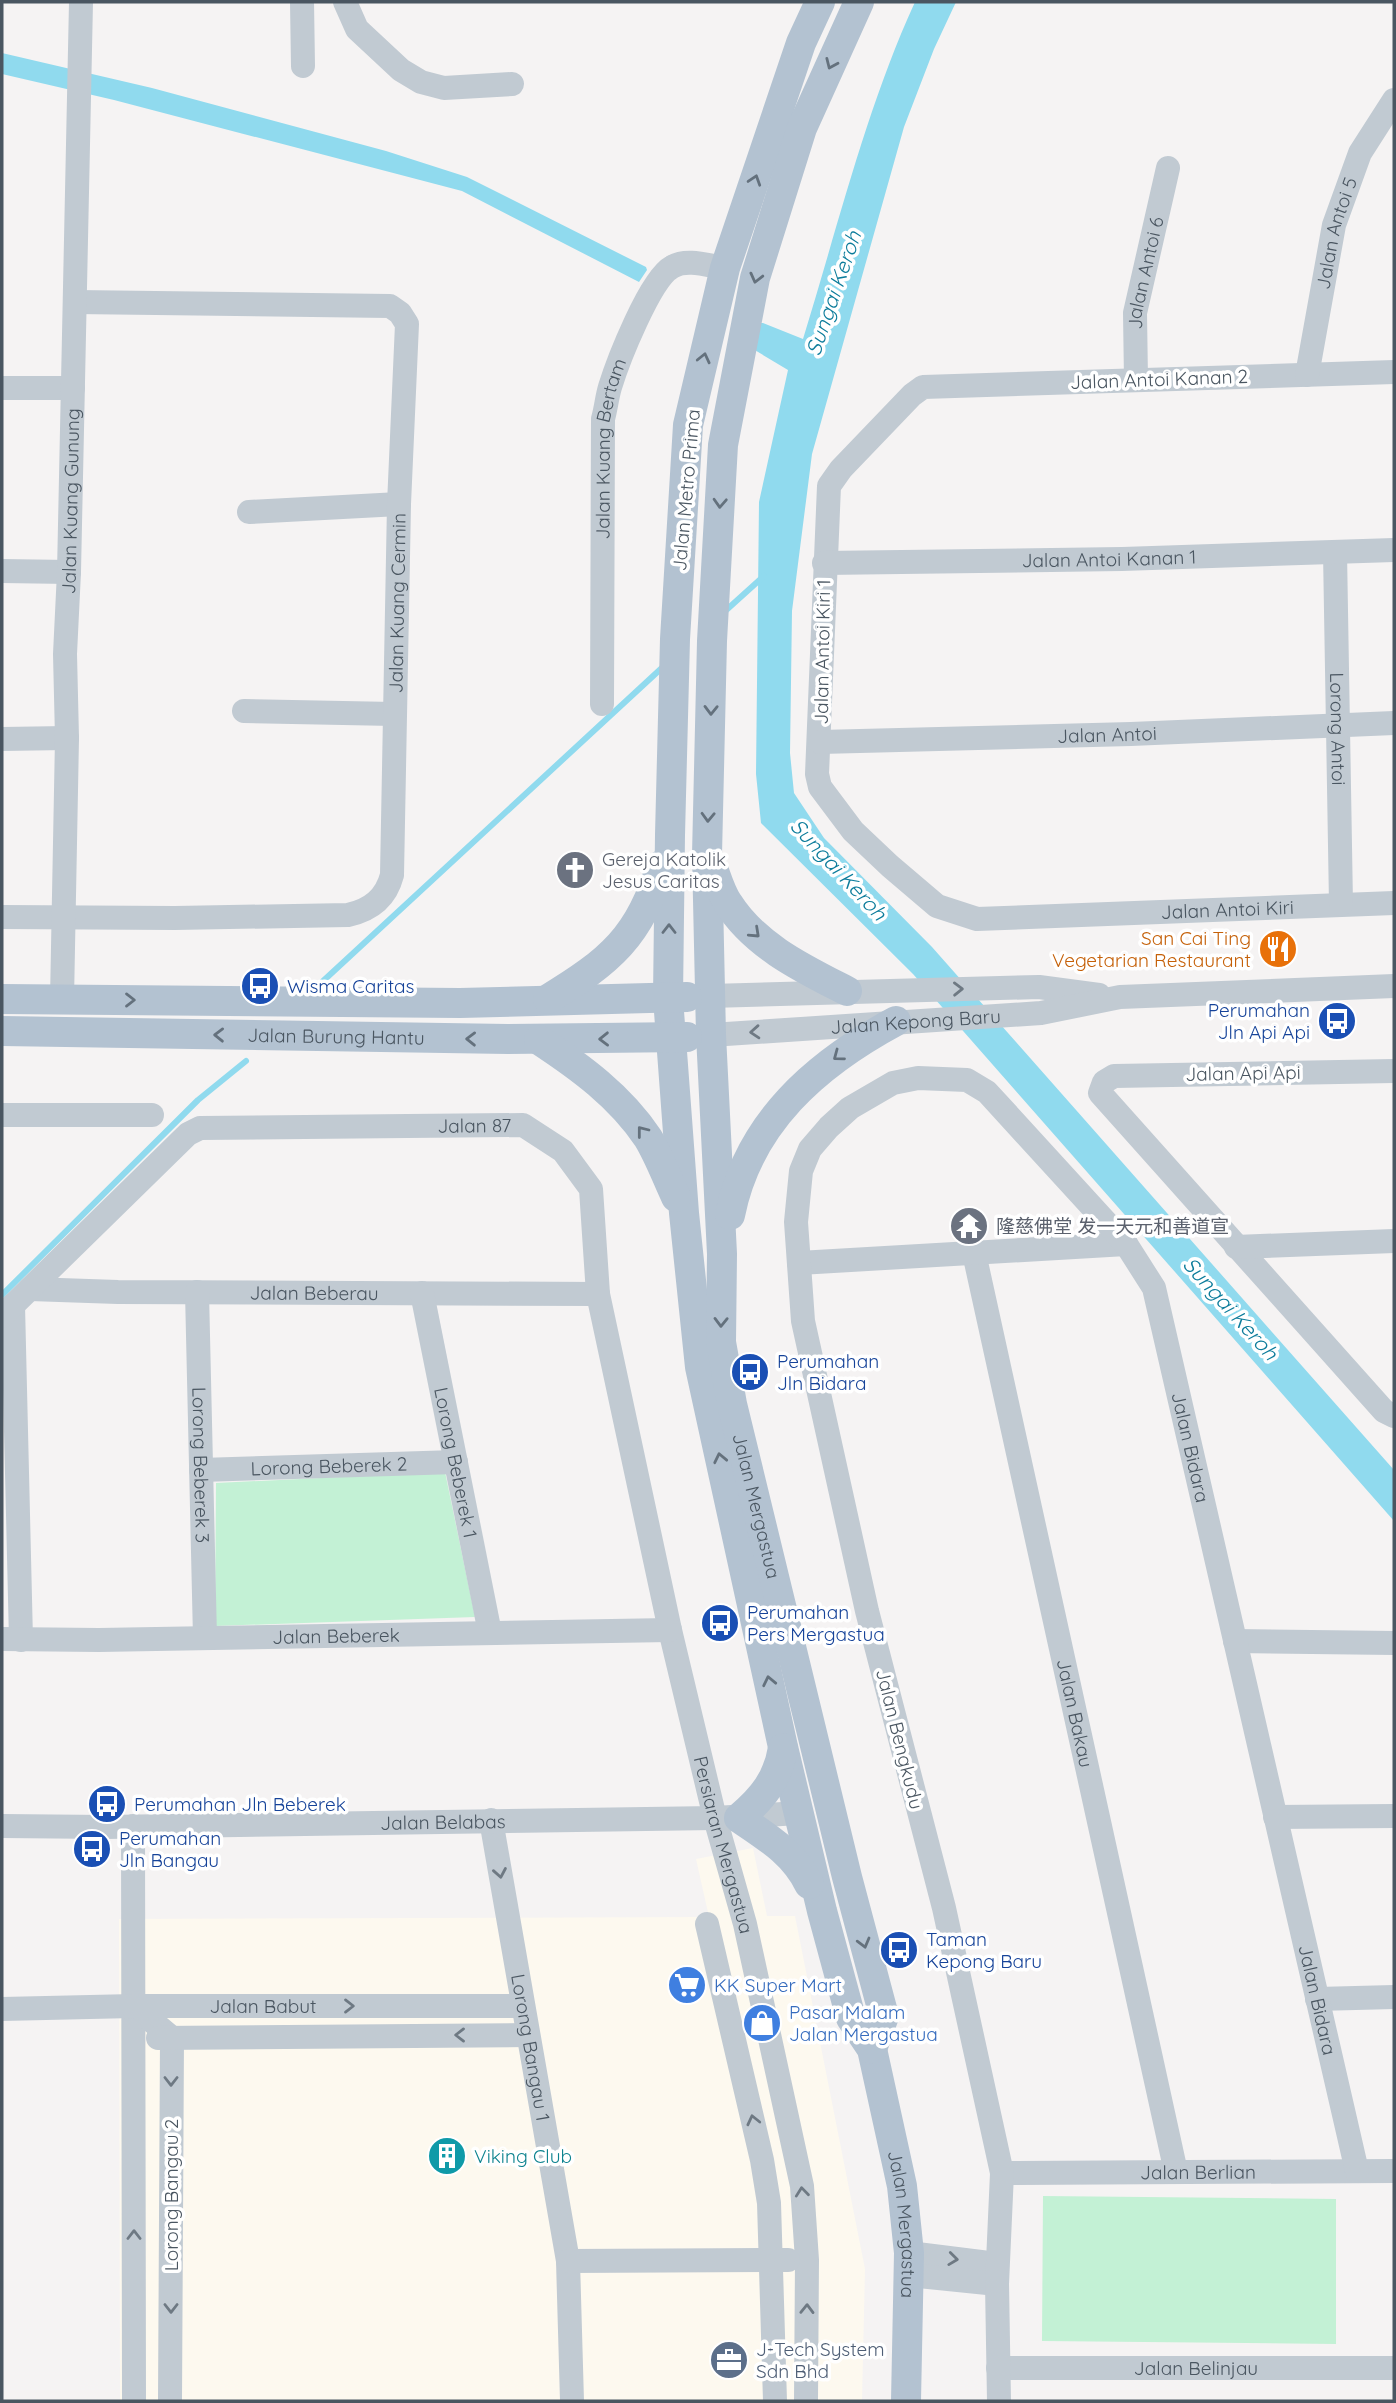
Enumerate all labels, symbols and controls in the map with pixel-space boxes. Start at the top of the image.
one-way arrow [825,57,839,69]
street label: Jalan Antoi 5 [1311,174,1362,291]
one-way arrow [747,175,761,187]
street label: Jalan Antoi 6 [1122,214,1169,330]
water label: Sungai Keroh [800,226,867,359]
one-way arrow [750,272,764,284]
one-way arrow [696,352,710,364]
street label: Jalan Kuang Bertam [591,355,631,540]
street label: Jalan Antoi Kanan 2 [1069,364,1249,394]
street label: Jalan Kuang Gunung [56,408,84,595]
street label: Jalan Metro Prima [667,408,705,572]
one-way arrow [712,497,727,508]
street label: Jalan Kuang Cermin [383,513,411,694]
street label: Jalan Antoi Kanan 1 [1021,545,1197,572]
street label: Jalan Antoi Kiri 1 [809,579,835,725]
street label: Lorong Antoi [1325,672,1351,786]
one-way arrow [703,705,719,715]
street label: Jalan Antoi [1057,721,1157,748]
one-way arrow [701,812,716,823]
water label: Sungai Keroh [785,813,893,926]
place label: Gereja Katolik Jesus Caritas [602,847,726,893]
church icon: Gereja Katolik Jesus Caritas [554,849,596,891]
street label: Jalan Antoi Kiri [1160,895,1294,924]
one-way arrow [661,924,677,934]
one-way arrow [747,925,760,937]
place label: San Cai Ting Vegetarian Restaurant [1052,926,1251,972]
restaurant icon: San Cai Ting Vegetarian Restaurant [1257,928,1299,970]
bus stop icon: Wisma Caritas [239,965,281,1007]
place label: Wisma Caritas [287,974,415,998]
one-way arrow [954,981,964,997]
one-way arrow [125,992,136,1008]
place label: Perumahan Jln Api Api [1208,998,1310,1044]
bus stop icon: Perumahan Jln Api Api [1316,1000,1358,1042]
street label: Jalan Kepong Baru [830,1004,1002,1039]
street label: Jalan Burung Hantu [247,1023,425,1050]
one-way arrow [749,1024,760,1039]
one-way arrow [213,1028,224,1043]
one-way arrow [465,1031,475,1047]
one-way arrow [599,1031,609,1047]
one-way arrow [833,1048,845,1061]
street label: Jalan Api Api [1185,1060,1301,1086]
street label: Jalan 87 [437,1113,512,1138]
one-way arrow [637,1127,650,1139]
temple icon: 隆慈佛堂 发一天元和善道宣 [948,1205,990,1247]
place label: 隆慈佛堂 发一天元和善道宣 [996,1214,1229,1238]
water label: Sungai Keroh [1178,1251,1285,1366]
street label: Jalan Beberau [249,1281,379,1305]
one-way arrow [713,1317,729,1328]
place label: Perumahan Jln Bidara [777,1349,879,1395]
bus stop icon: Perumahan Jln Bidara [729,1351,771,1393]
street label: Lorong Beberek 1 [429,1385,483,1540]
street label: Lorong Beberek 3 [187,1387,215,1543]
street label: Jalan Bidara [1166,1390,1215,1505]
street label: Jalan Mergastua [728,1431,786,1581]
street label: Lorong Beberek 2 [250,1452,408,1480]
one-way arrow [714,1452,729,1464]
place label: Perumahan Pers Mergastua [747,1600,885,1646]
bus stop icon: Perumahan Pers Mergastua [699,1602,741,1644]
street label: Jalan Beberek [272,1623,400,1649]
street label: Jalan Bakau [1052,1656,1099,1770]
street label: Jalan Bengkudu [871,1666,929,1812]
one-way arrow [763,1675,777,1687]
street label: Persiaran Mergastua [689,1754,759,1936]
bus stop icon: Perumahan Jln Beberek [86,1783,128,1825]
place label: Perumahan Jln Beberek [134,1792,346,1816]
street label: Jalan Belabas [380,1809,506,1835]
place label: Perumahan Jln Bangau [119,1826,221,1872]
bus stop icon: Perumahan Jln Bangau [71,1828,113,1870]
one-way arrow [492,1867,507,1879]
place label: Taman Kepong Baru [926,1927,1042,1973]
bus stop icon: Taman Kepong Baru [878,1929,920,1971]
one-way arrow [856,1936,871,1948]
street label: Jalan Bidara [1293,1942,1342,2057]
supermarket icon: KK Super Mart [666,1964,708,2006]
street label: Lorong Bangau 1 [506,1972,555,2123]
place label: KK Super Mart [714,1973,842,1997]
street label: Jalan Babut [209,1994,317,2018]
one-way arrow [344,1998,355,2014]
place label: Pasar Malam Jalan Mergastua [789,2000,938,2046]
shop icon: Pasar Malam Jalan Mergastua [741,2002,783,2044]
one-way arrow [454,2027,465,2043]
one-way arrow [164,2076,179,2087]
one-way arrow [747,2114,761,2126]
street label: Lorong Bangau 2 [159,2119,183,2271]
building icon: Viking Club [426,2135,468,2177]
place label: Viking Club [474,2144,572,2168]
street label: Jalan Mergastua [882,2148,921,2298]
street label: Jalan Berlian [1140,2160,1256,2184]
one-way arrow [795,2186,810,2197]
one-way arrow [126,2229,142,2240]
one-way arrow [947,2252,959,2267]
one-way arrow [799,2303,815,2313]
one-way arrow [163,2304,179,2314]
place label: J-Tech System Sdn Bhd [756,2337,885,2383]
office icon: J-Tech System Sdn Bhd [708,2339,750,2381]
street label: Jalan Belinjau [1134,2356,1258,2380]

